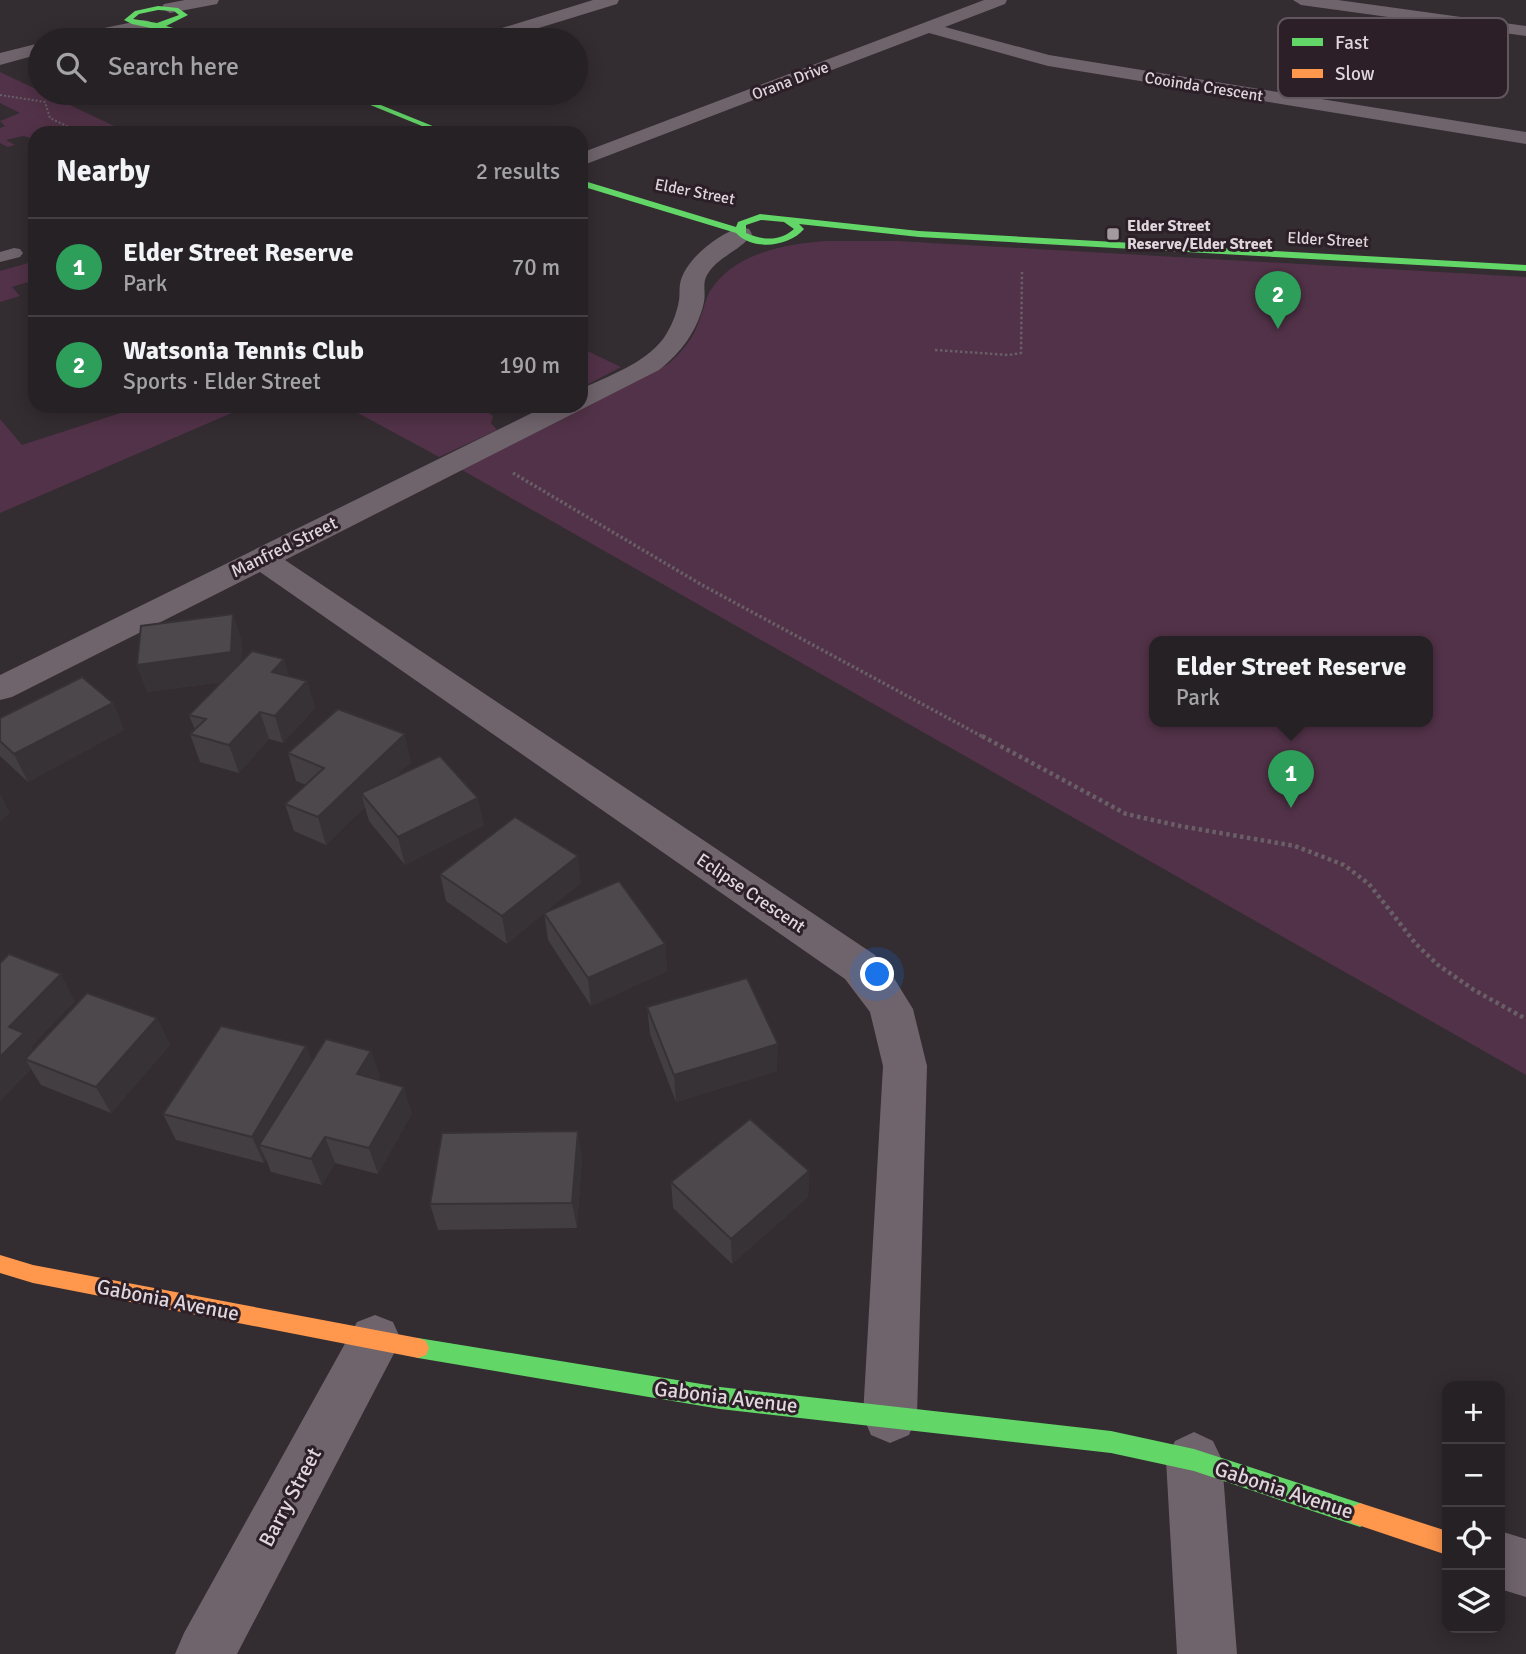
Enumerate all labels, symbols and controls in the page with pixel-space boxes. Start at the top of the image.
legend [1278,18,1508,98]
search box [28,28,588,105]
text: Fast [1335,31,1369,55]
icon: search [52,48,90,86]
text: Search here [108,51,239,83]
street label: Orana Drive [749,57,832,105]
text: Slow [1335,62,1375,86]
street label: Cooinda Crescent [1143,68,1265,106]
text: Nearby [56,153,150,190]
text: 2 results [476,157,560,186]
street label: Elder Street [653,174,737,210]
place label: Elder Street Reserve/Elder Street [1127,216,1273,254]
marker: Elder Street Reserve/Elder Street [1105,226,1121,242]
street label: Elder Street [1287,228,1369,252]
text: Elder Street Reserve [123,237,354,269]
text: 1 [73,253,85,282]
text: 70 m [512,253,560,282]
text: Park [123,269,167,298]
pin: 2 [1255,271,1301,329]
text: Watsonia Tennis Club [123,335,364,367]
text: 2 [73,351,85,380]
text: 190 m [499,351,560,380]
text: Sports · Elder Street [123,367,321,396]
street label: Manfred Street [227,512,341,582]
popup [1149,636,1433,727]
text: Elder Street Reserve [1176,651,1406,683]
text: Park [1176,683,1220,712]
pin: 1 [1268,750,1314,808]
street label: Eclipse Crescent [692,849,810,937]
your location [860,957,894,991]
street label: Gabonia Avenue [95,1273,241,1327]
street label: Gabonia Avenue [653,1375,799,1419]
map controls [1442,1381,1505,1633]
button: + [1442,1381,1505,1444]
street label: Barry Street [253,1443,327,1551]
button: − [1442,1444,1505,1507]
street label: Gabonia Avenue [1211,1455,1357,1525]
button: locate [1442,1507,1505,1570]
button: layers [1442,1570,1505,1633]

